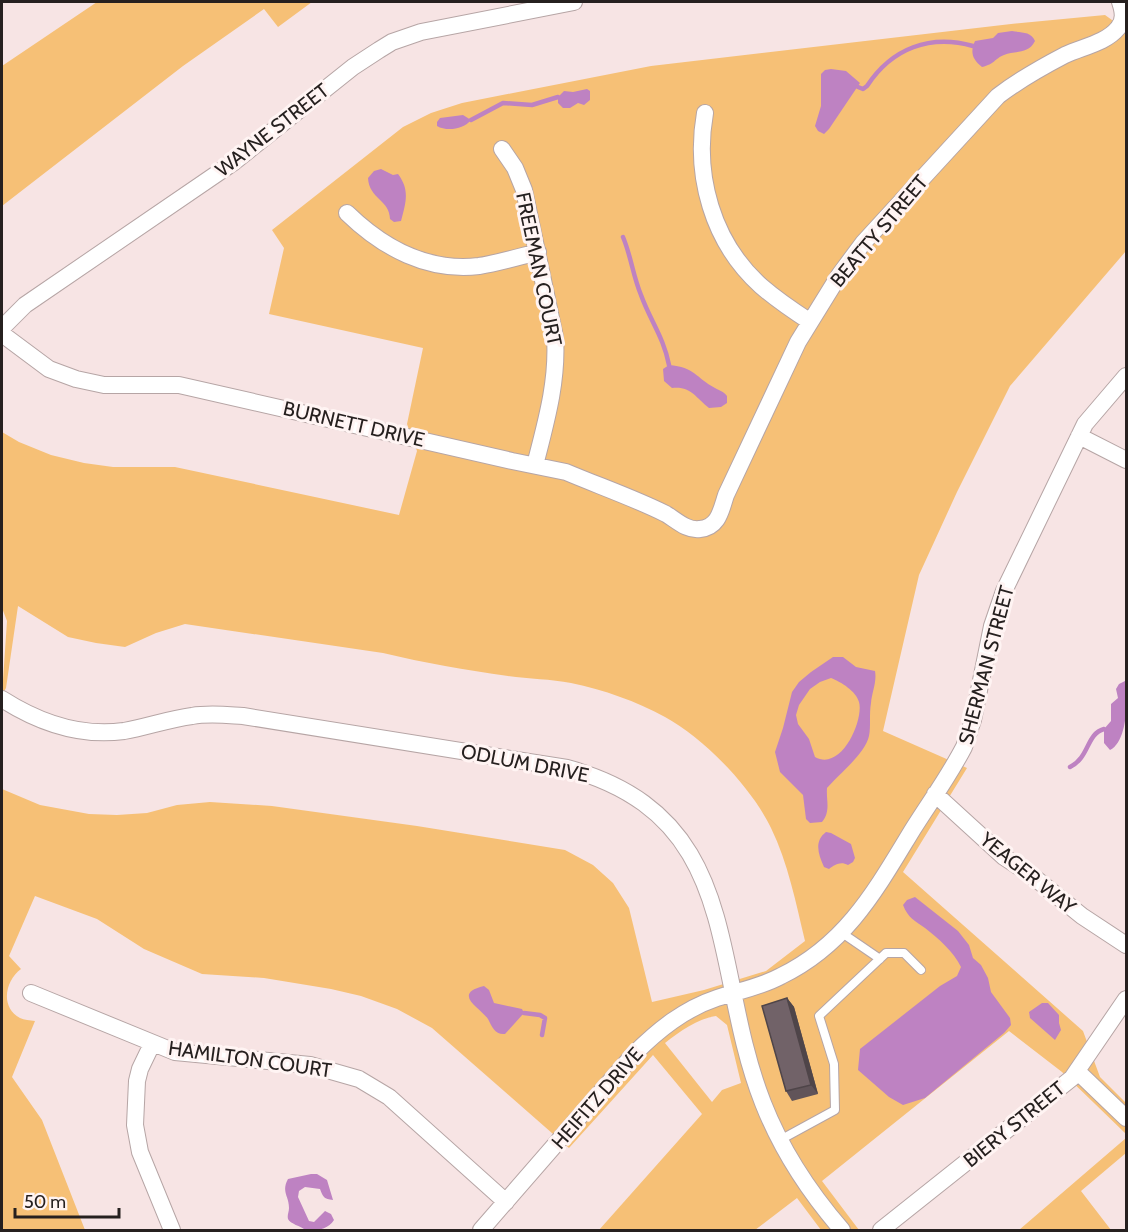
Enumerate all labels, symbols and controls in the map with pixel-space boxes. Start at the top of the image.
street label: WAYNE STREET [210,78,334,182]
street label: BEATTY STREET [825,170,933,292]
street label: FREEMAN COURT [511,190,567,348]
street label: BURNETT DRIVE [281,396,427,452]
street label: SHERMAN STREET [953,583,1019,747]
street label: ODLUM DRIVE [459,739,591,787]
street label: YEAGER WAY [975,826,1081,919]
street label: HAMILTON COURT [167,1036,334,1082]
street label: HEIFITZ DRIVE [546,1042,648,1154]
street label: BIERY STREET [959,1076,1070,1172]
scale bar [15,1181,118,1219]
text: 50 m [24,1191,66,1213]

